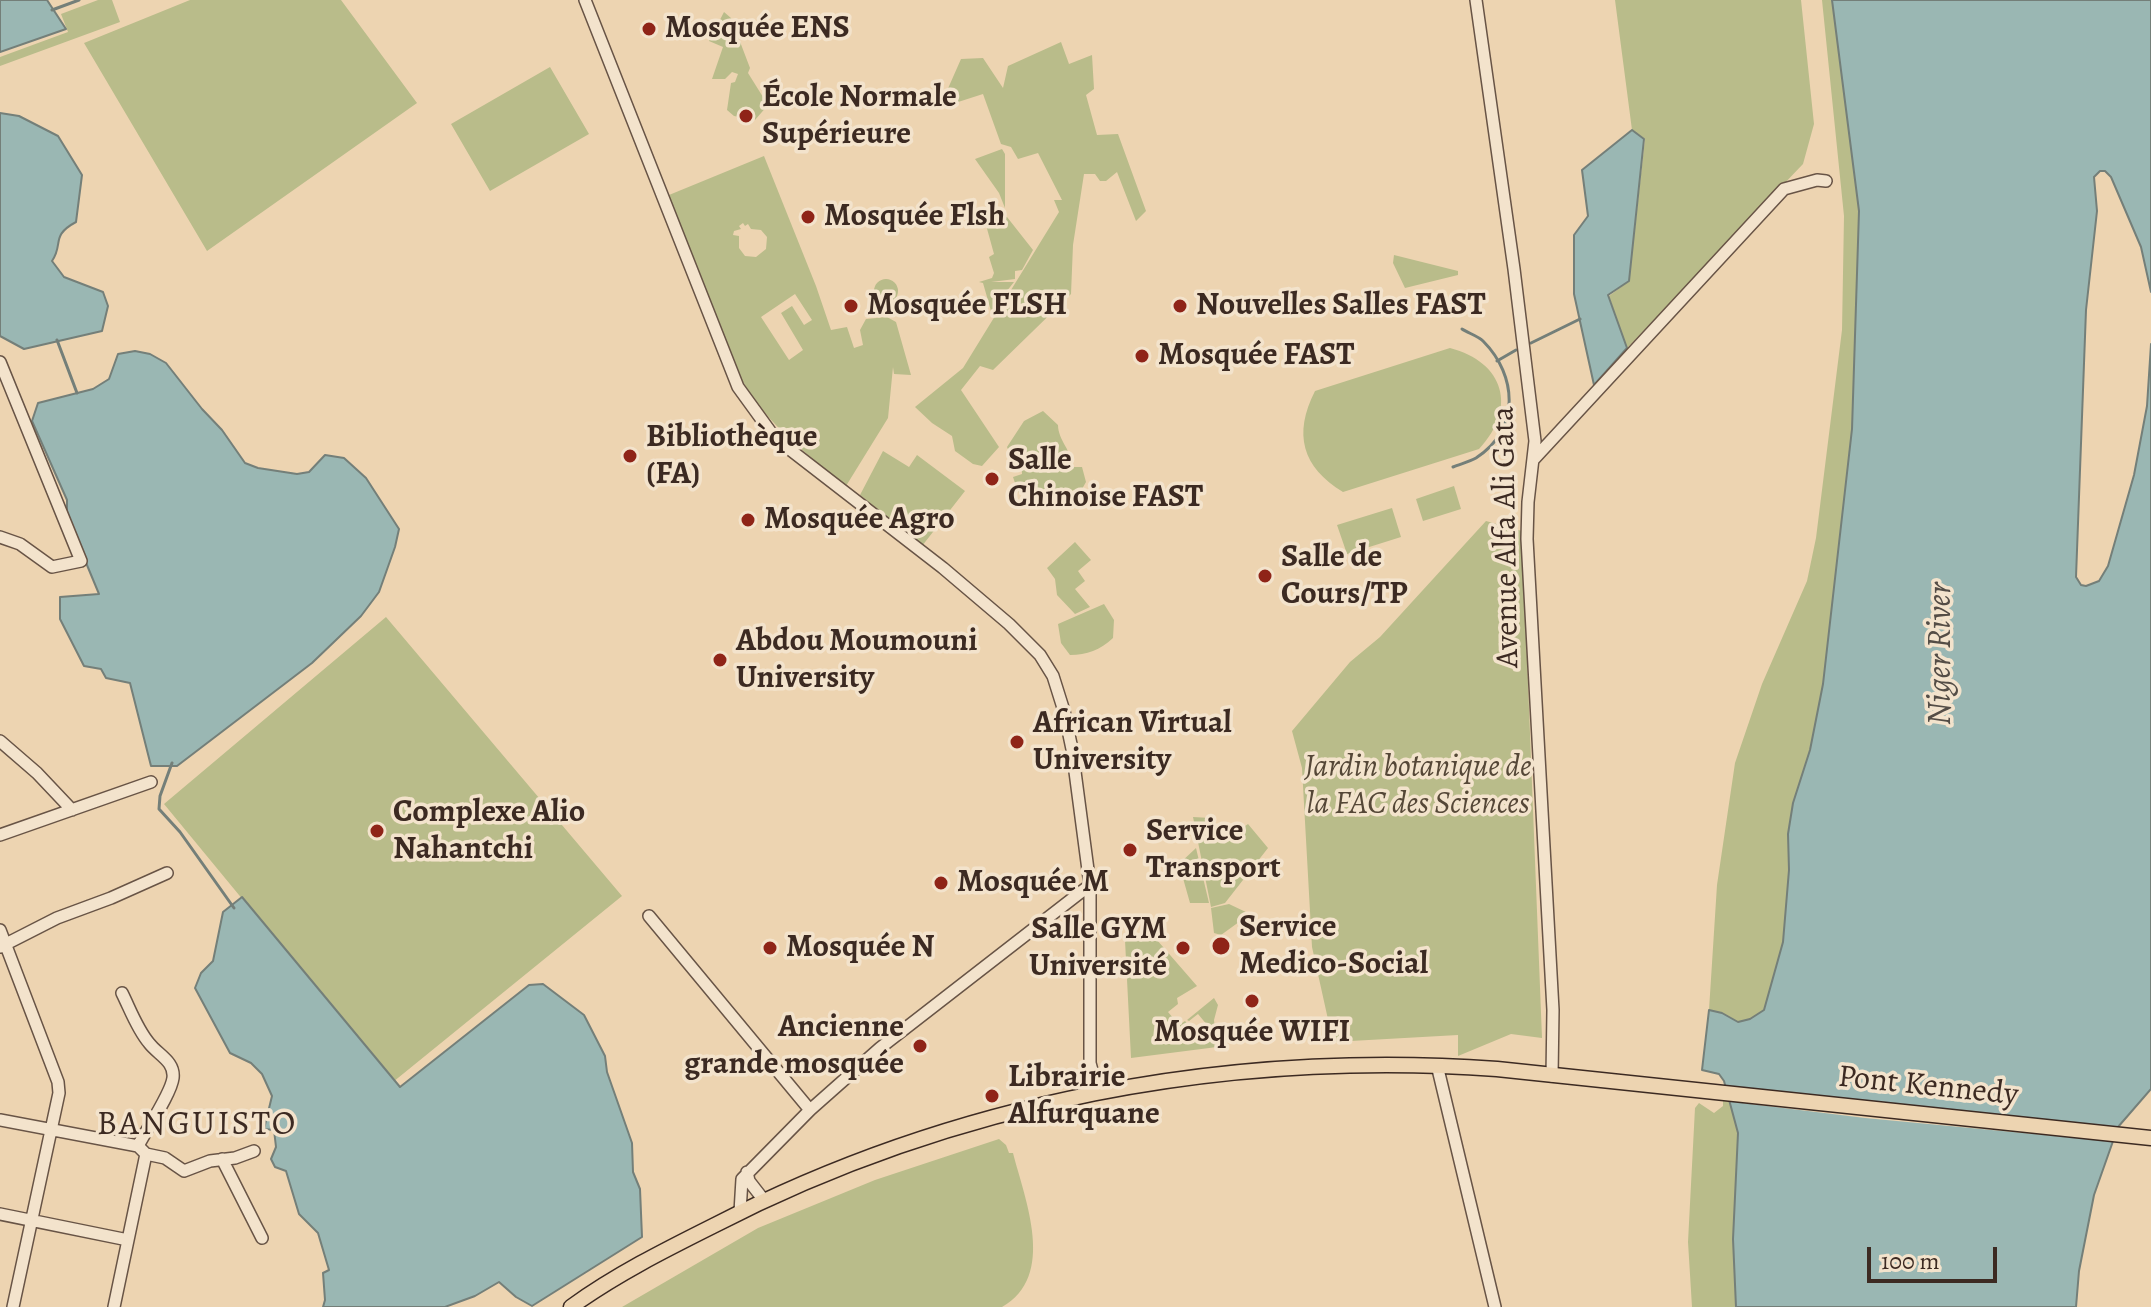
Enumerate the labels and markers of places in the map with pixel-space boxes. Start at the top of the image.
place label: Mosquée ENS [665,10,850,48]
marker: Mosquée ENS [640,20,658,38]
place label: École Normale Supérieure [762,79,957,154]
marker: École Normale Supérieure [737,107,755,125]
place label: Mosquée Flsh [824,198,1005,236]
marker: Mosquée Flsh [799,208,817,226]
place label: Mosquée FLSH [867,287,1067,325]
place label: Nouvelles Salles FAST [1196,287,1486,325]
marker: Mosquée FLSH [842,297,860,315]
marker: Nouvelles Salles FAST [1171,297,1189,315]
place label: Mosquée FAST [1158,337,1354,375]
marker: Mosquée FAST [1133,347,1151,365]
place label: Bibliothèque (FA) [646,419,818,494]
place label: Salle Chinoise FAST [1008,442,1203,517]
marker: Bibliothèque (FA) [621,447,639,465]
marker: Salle Chinoise FAST [983,470,1001,488]
place label: Mosquée Agro [764,501,955,539]
marker: Mosquée Agro [739,511,757,529]
place label: Salle de Cours/TP [1281,539,1408,614]
marker: Salle de Cours/TP [1256,567,1274,585]
place label: Abdou Moumouni University [736,623,977,698]
marker: Abdou Moumouni University [711,651,729,669]
place label: African Virtual University [1033,705,1232,780]
marker: African Virtual University [1008,733,1026,751]
place label: Complexe Alio Nahantchi [393,794,585,869]
place label: Service Transport [1146,813,1281,888]
marker: Complexe Alio Nahantchi [368,822,386,840]
marker: Service Transport [1121,841,1139,859]
place label: Mosquée M [957,864,1109,902]
marker: Mosquée M [932,874,950,892]
place label: Service Medico-Social [1239,909,1428,984]
place label: Salle GYM Université [1029,911,1167,986]
place label: Mosquée N [786,929,934,967]
marker: Service Medico-Social [1210,935,1232,957]
marker: Mosquée N [761,939,779,957]
marker: Salle GYM Université [1174,939,1192,957]
marker: Mosquée WIFI [1243,992,1261,1010]
place label: Ancienne grande mosquée [684,1009,904,1084]
place label: Mosquée WIFI [1154,1014,1350,1052]
marker: Ancienne grande mosquée [911,1037,929,1055]
place label: Librairie Alfurquane [1008,1059,1160,1134]
marker: Librairie Alfurquane [983,1087,1001,1105]

